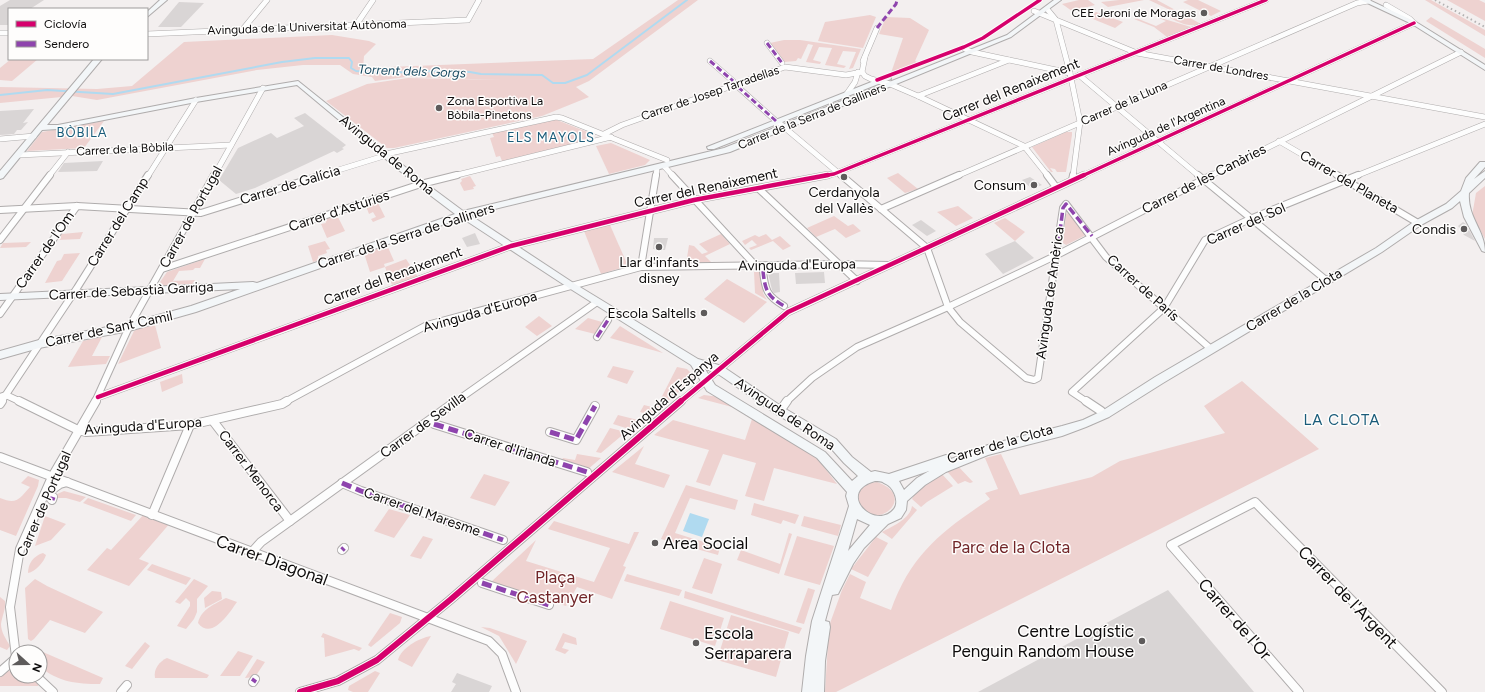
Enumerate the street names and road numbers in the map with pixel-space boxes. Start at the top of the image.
street label: Avinguda de la Universitat Autònoma [207,17,407,37]
street label: Carrer de Londres [1172,53,1270,83]
street label: Carrer del Renaixement [940,55,1082,125]
street label: Carrer de Josep Tarradellas [639,63,781,123]
street label: Carrer de la Lluna [1079,78,1169,128]
street label: Carrer de la Serra de Galliners [736,80,889,152]
street label: Avinguda de l'Argentina [1105,94,1227,158]
street label: Avinguda de Roma [336,111,438,199]
street label: Carrer de la Bòbila [76,139,174,159]
street label: Carrer de les Canàries [1139,140,1269,218]
street label: Carrer del Planeta [1297,147,1401,217]
street label: Carrer de Galícia [238,162,342,208]
street label: Carrer de Portugal [156,163,226,271]
street label: Carrer del Renaixement [633,164,779,212]
street label: Carrer del Camp [84,174,152,270]
street label: Carrer d'Astúries [287,187,391,235]
street label: Carrer de la Serra de Galliners [315,199,497,273]
street label: Carrer del Sol [1204,199,1288,249]
street label: Carrer de l'Om [12,208,78,292]
street label: Avinguda de Amèrica [1032,226,1068,360]
street label: Carrer del Renaixement [321,243,465,309]
street label: Carrer de París [1103,251,1183,325]
street label: Avinguda d'Europa [738,255,856,275]
street label: Carrer de la Clota [1243,265,1345,335]
street label: Carrer de Sebastià Garriga [48,278,214,304]
street label: Avinguda d'Europa [421,288,539,336]
street label: Carrer de Sant Camil [44,307,174,351]
street label: Avinguda d'Espanya [616,348,722,444]
street label: Avinguda de Roma [731,374,839,454]
street label: Carrer de Sevilla [377,388,469,462]
street label: Avinguda d'Europa [84,413,202,439]
street label: Carrer de la Clota [945,421,1055,467]
street label: Carrer d'Irlanda [462,425,558,471]
street label: Carrer Menorca [215,427,287,515]
street label: Carrer de Portugal [13,448,75,560]
street label: Carrer del Maresme [361,484,483,540]
street label: Carrer Diagonal [213,530,331,590]
street label: Carrer de l'Argent [1294,542,1402,652]
street label: Carrer de l'Or [1194,574,1276,664]

